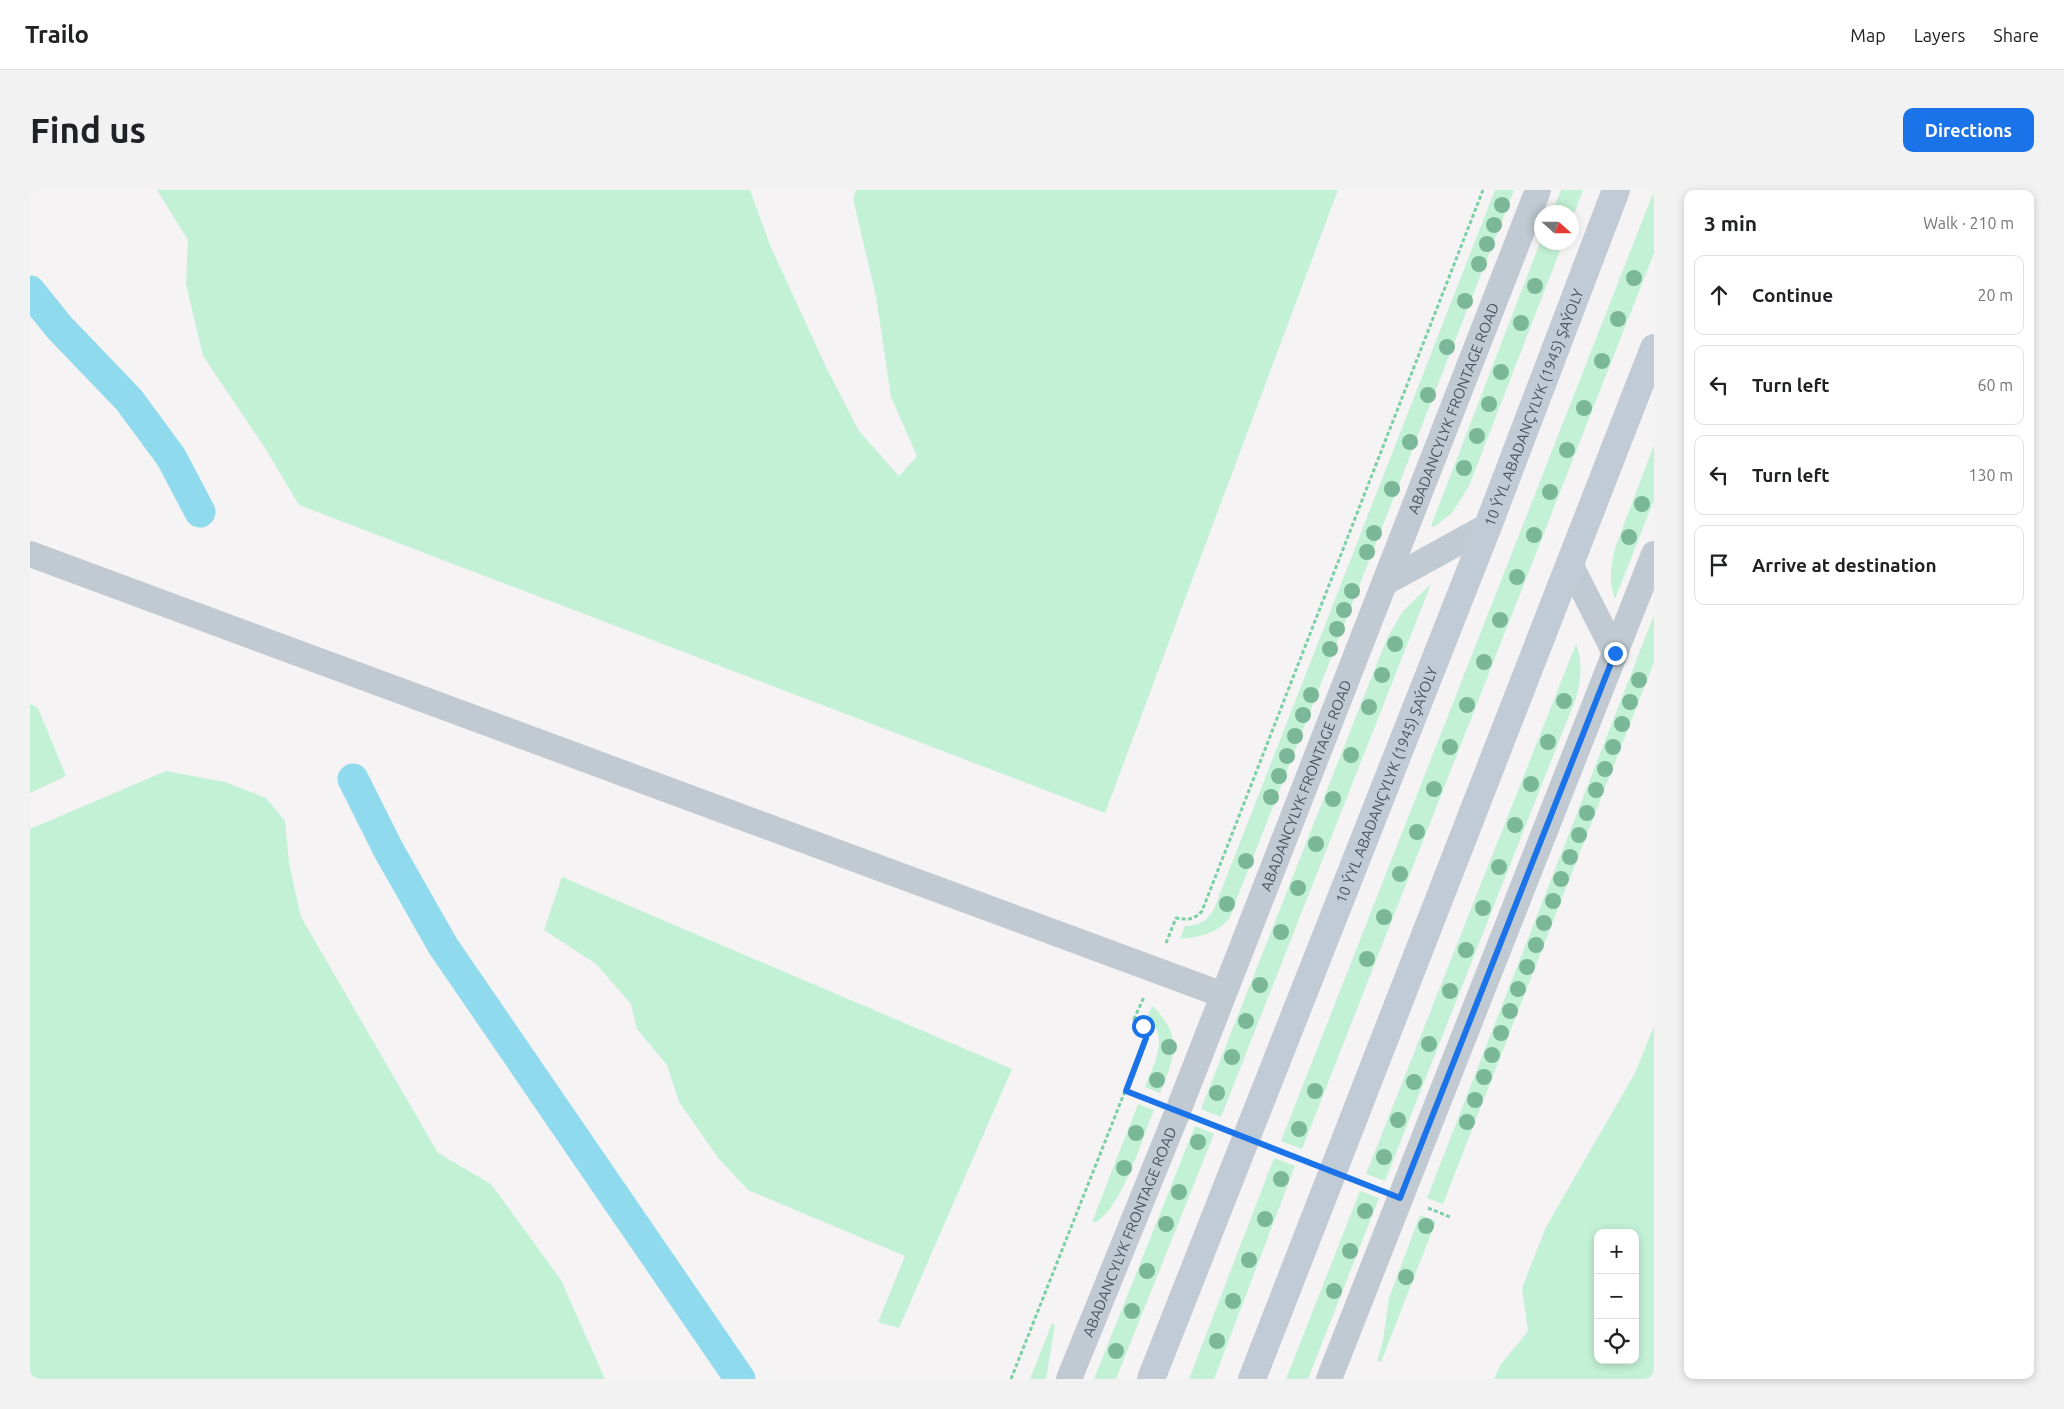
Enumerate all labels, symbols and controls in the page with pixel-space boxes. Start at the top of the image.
text: Trailo [25,21,89,48]
text: Map [1850,25,1886,45]
text: Layers [1914,25,1965,45]
text: Share [1993,25,2039,45]
button: Directions [1903,108,2034,152]
text: Find us [30,110,146,150]
north arrow [1534,205,1579,250]
text: 3 min [1704,211,1757,235]
text: Walk · 210 m [1923,214,2014,232]
icon: ahead [1705,281,1733,309]
text: Continue [1752,284,1833,306]
street label: 10 ÝYL ABADANÇYLYK (1945) ŞAÝOLY [1480,286,1586,529]
text: 20 m [1977,286,2013,304]
street label: ABADANCYLYK FRONTAGE ROAD [1404,300,1502,516]
icon: left [1705,371,1733,399]
text: Turn left [1752,374,1830,396]
text: 60 m [1977,376,2013,394]
icon: left [1705,461,1733,489]
text: Turn left [1752,464,1830,486]
text: 130 m [1968,466,2013,484]
icon: arrive [1705,551,1733,579]
text: Arrive at destination [1752,554,1937,576]
route end [1604,642,1627,665]
street label: 10 ÝYL ABADANÇYLYK (1945) ŞAÝOLY [1331,664,1440,905]
street label: ABADANCYLYK FRONTAGE ROAD [1256,677,1354,893]
route start [1132,1015,1155,1038]
street label: ABADANCYLYK FRONTAGE ROAD [1079,1124,1179,1339]
map controls [1594,1229,1639,1364]
button: + [1594,1229,1639,1274]
button: − [1594,1274,1639,1319]
button: locate [1594,1319,1639,1364]

